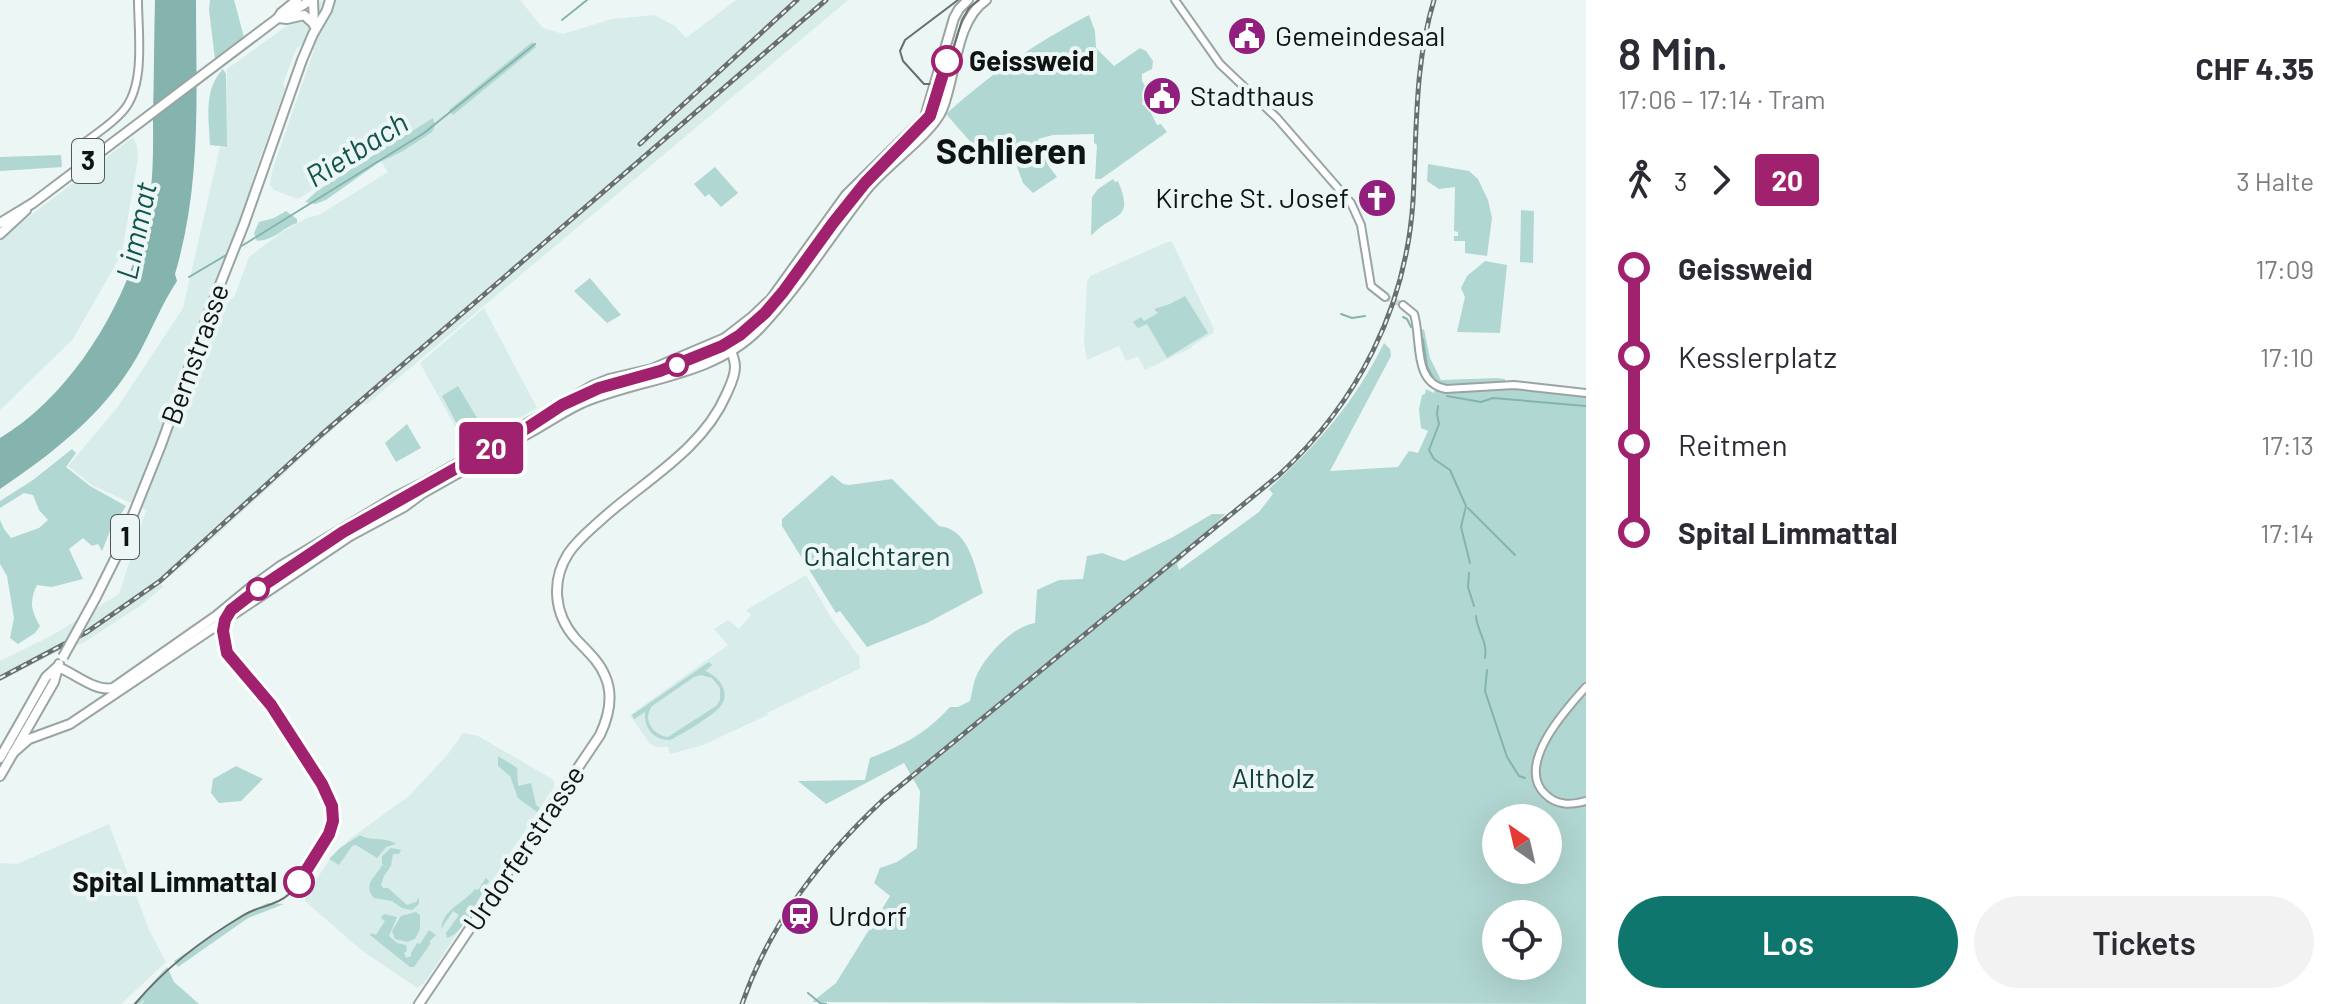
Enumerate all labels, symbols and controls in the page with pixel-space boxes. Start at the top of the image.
public building icon: Gemeindesaal [1226,15,1268,57]
place label: Gemeindesaal [1275,18,1445,52]
text: 8 Min. [1618,26,1728,79]
place label: Geissweid [969,43,1095,77]
marker: Geissweid [932,46,962,76]
text: CHF 4.35 [2196,50,2314,86]
public building icon: Stadthaus [1141,75,1183,117]
place label: Stadthaus [1190,78,1314,112]
text: 17:06 – 17:14 · Tram [1618,83,1826,114]
water label: Rietbach [298,103,414,194]
district label: Schlieren [936,128,1086,171]
road number: 3 [72,139,104,183]
icon: walk [1618,158,1662,202]
icon: forward [1699,158,1743,202]
text: 20 [1771,163,1803,197]
text: 3 [1674,165,1687,196]
text: 3 Halte [2236,165,2314,196]
church icon: Kirche St. Josef [1356,177,1398,219]
water label: Limmat [107,178,163,283]
place label: Kirche St. Josef [1155,180,1349,214]
text: Geissweid [1678,250,1813,286]
text: 17:09 [2256,253,2314,284]
street label: Bernstrasse [153,279,235,429]
text: Kesslerplatz [1678,338,1837,374]
text: 17:10 [2260,341,2314,372]
unlabelled marker [666,354,688,376]
line badge: 20 [455,422,527,474]
text: Reitmen [1678,426,1788,462]
text: 17:13 [2261,429,2314,460]
text: 20 [475,431,507,465]
text: Spital Limmattal [1678,514,1897,550]
road number: 1 [111,515,139,559]
text: 17:14 [2260,517,2314,548]
park label: Chalchtaren [803,538,951,572]
unlabelled marker [247,578,269,600]
street label: Urdorferstrasse [455,758,591,937]
park label: Altholz [1232,760,1314,794]
north arrow [1482,804,1562,884]
map controls [1482,804,1562,980]
place label: Spital Limmattal [72,864,277,898]
marker: Spital Limmattal [284,867,314,897]
station icon: Urdorf [779,895,821,937]
button: Los [1618,896,1958,988]
button: Tickets [1974,896,2314,988]
place label: Urdorf [828,898,907,932]
button: locate [1482,900,1562,980]

